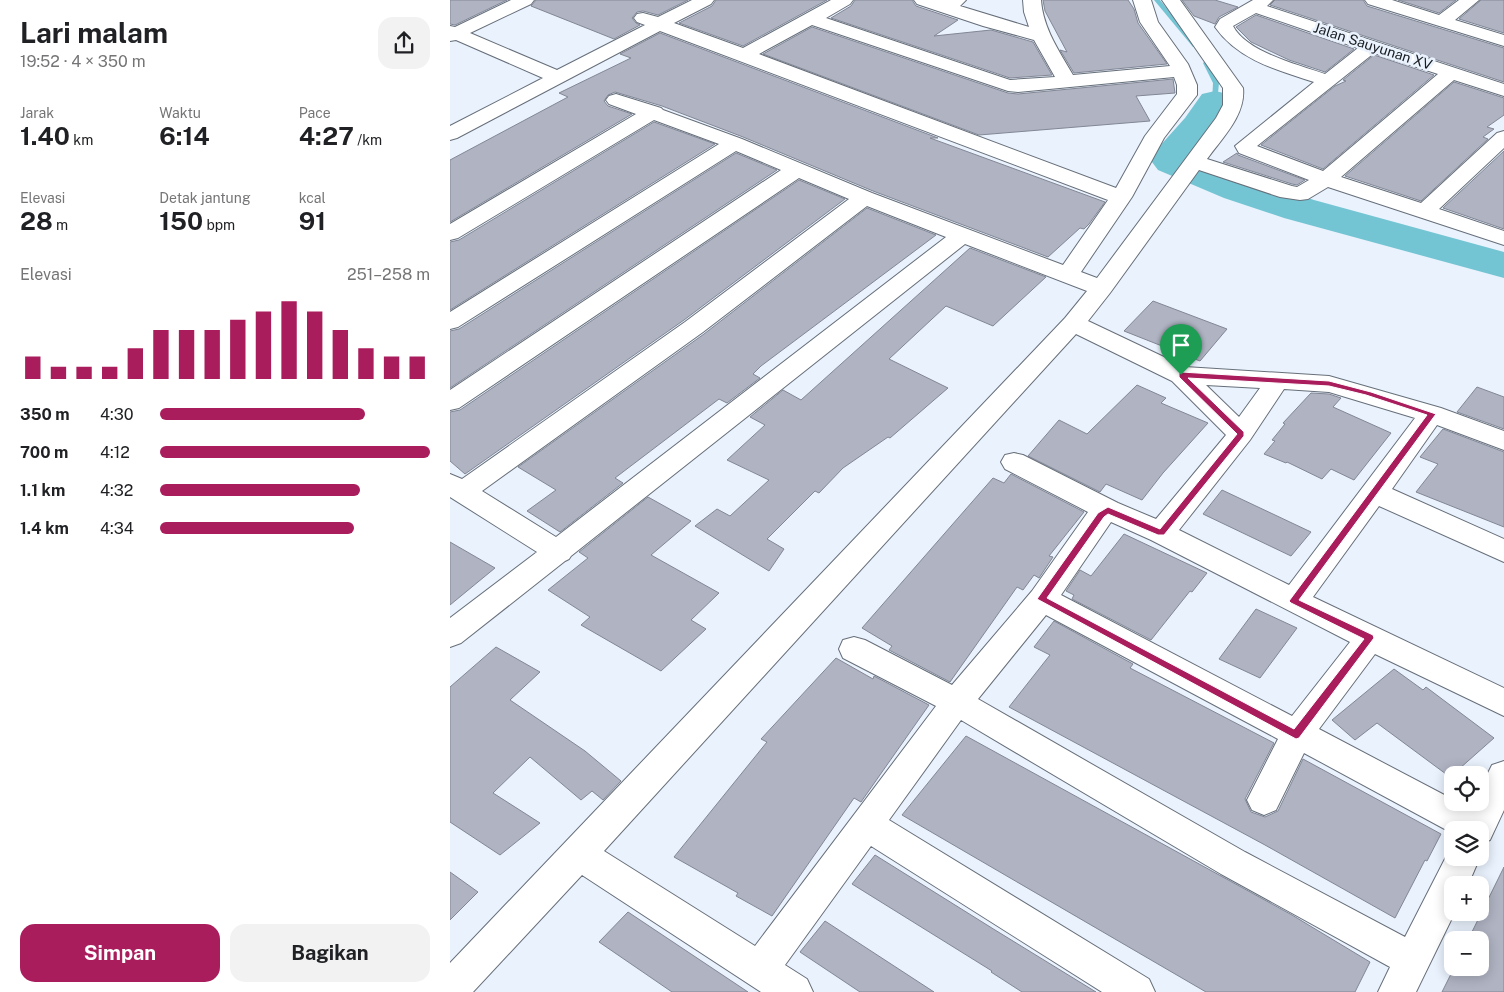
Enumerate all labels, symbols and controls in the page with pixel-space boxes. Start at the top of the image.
text: Lari malam [20,16,168,49]
button: share [378,17,430,69]
street label: Jalan Sauyunan XV [1312,19,1435,73]
text: 19:52 · 4 × 350 m [20,52,146,71]
text: Jarak [20,105,54,121]
text: Waktu [159,105,201,121]
text: Pace [299,105,331,121]
text: 1.40 [20,121,70,151]
text: 6:14 [159,121,210,151]
text: 4:27 [299,121,354,151]
text: km [70,132,93,148]
text: /km [354,132,382,148]
text: Elevasi [20,190,65,206]
text: Detak jantung [159,190,251,206]
text: kcal [299,190,326,206]
text: 28 [20,206,53,236]
text: 150 [159,206,203,236]
text: 91 [299,206,326,236]
text: m [53,217,68,233]
text: bpm [203,217,235,233]
text: Elevasi [20,265,72,284]
text: 251–258 m [347,265,430,284]
pin [1160,324,1202,375]
icon: arrive [1167,331,1195,359]
text: 350 m [20,405,70,424]
text: 4:30 [100,405,133,424]
text: 700 m [20,443,68,462]
text: 4:12 [100,443,130,462]
text: 1.1 km [20,481,65,500]
text: 4:32 [100,481,133,500]
text: 1.4 km [20,519,69,538]
text: 4:34 [100,519,134,538]
map controls [1444,766,1489,976]
button: locate [1444,766,1489,811]
button: layers [1444,821,1489,866]
button: + [1444,876,1489,921]
button: Simpan [20,924,220,982]
button: Bagikan [230,924,430,982]
button: − [1444,931,1489,976]

